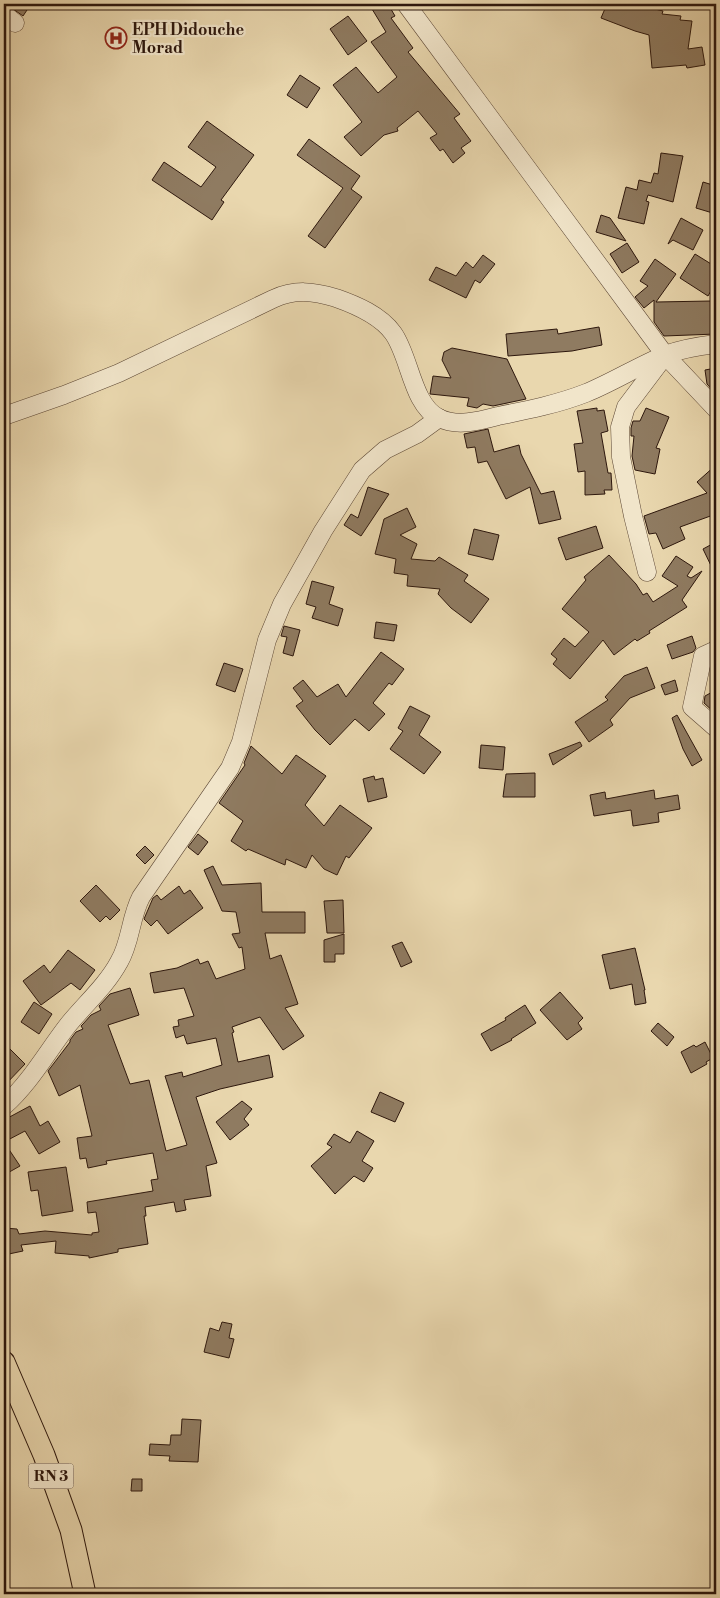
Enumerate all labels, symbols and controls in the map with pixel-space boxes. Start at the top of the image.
place label: EPH Didouche Morad [132,20,244,58]
hospital icon: EPH Didouche Morad [104,26,128,50]
road number: RN 3 [28,1464,74,1488]

